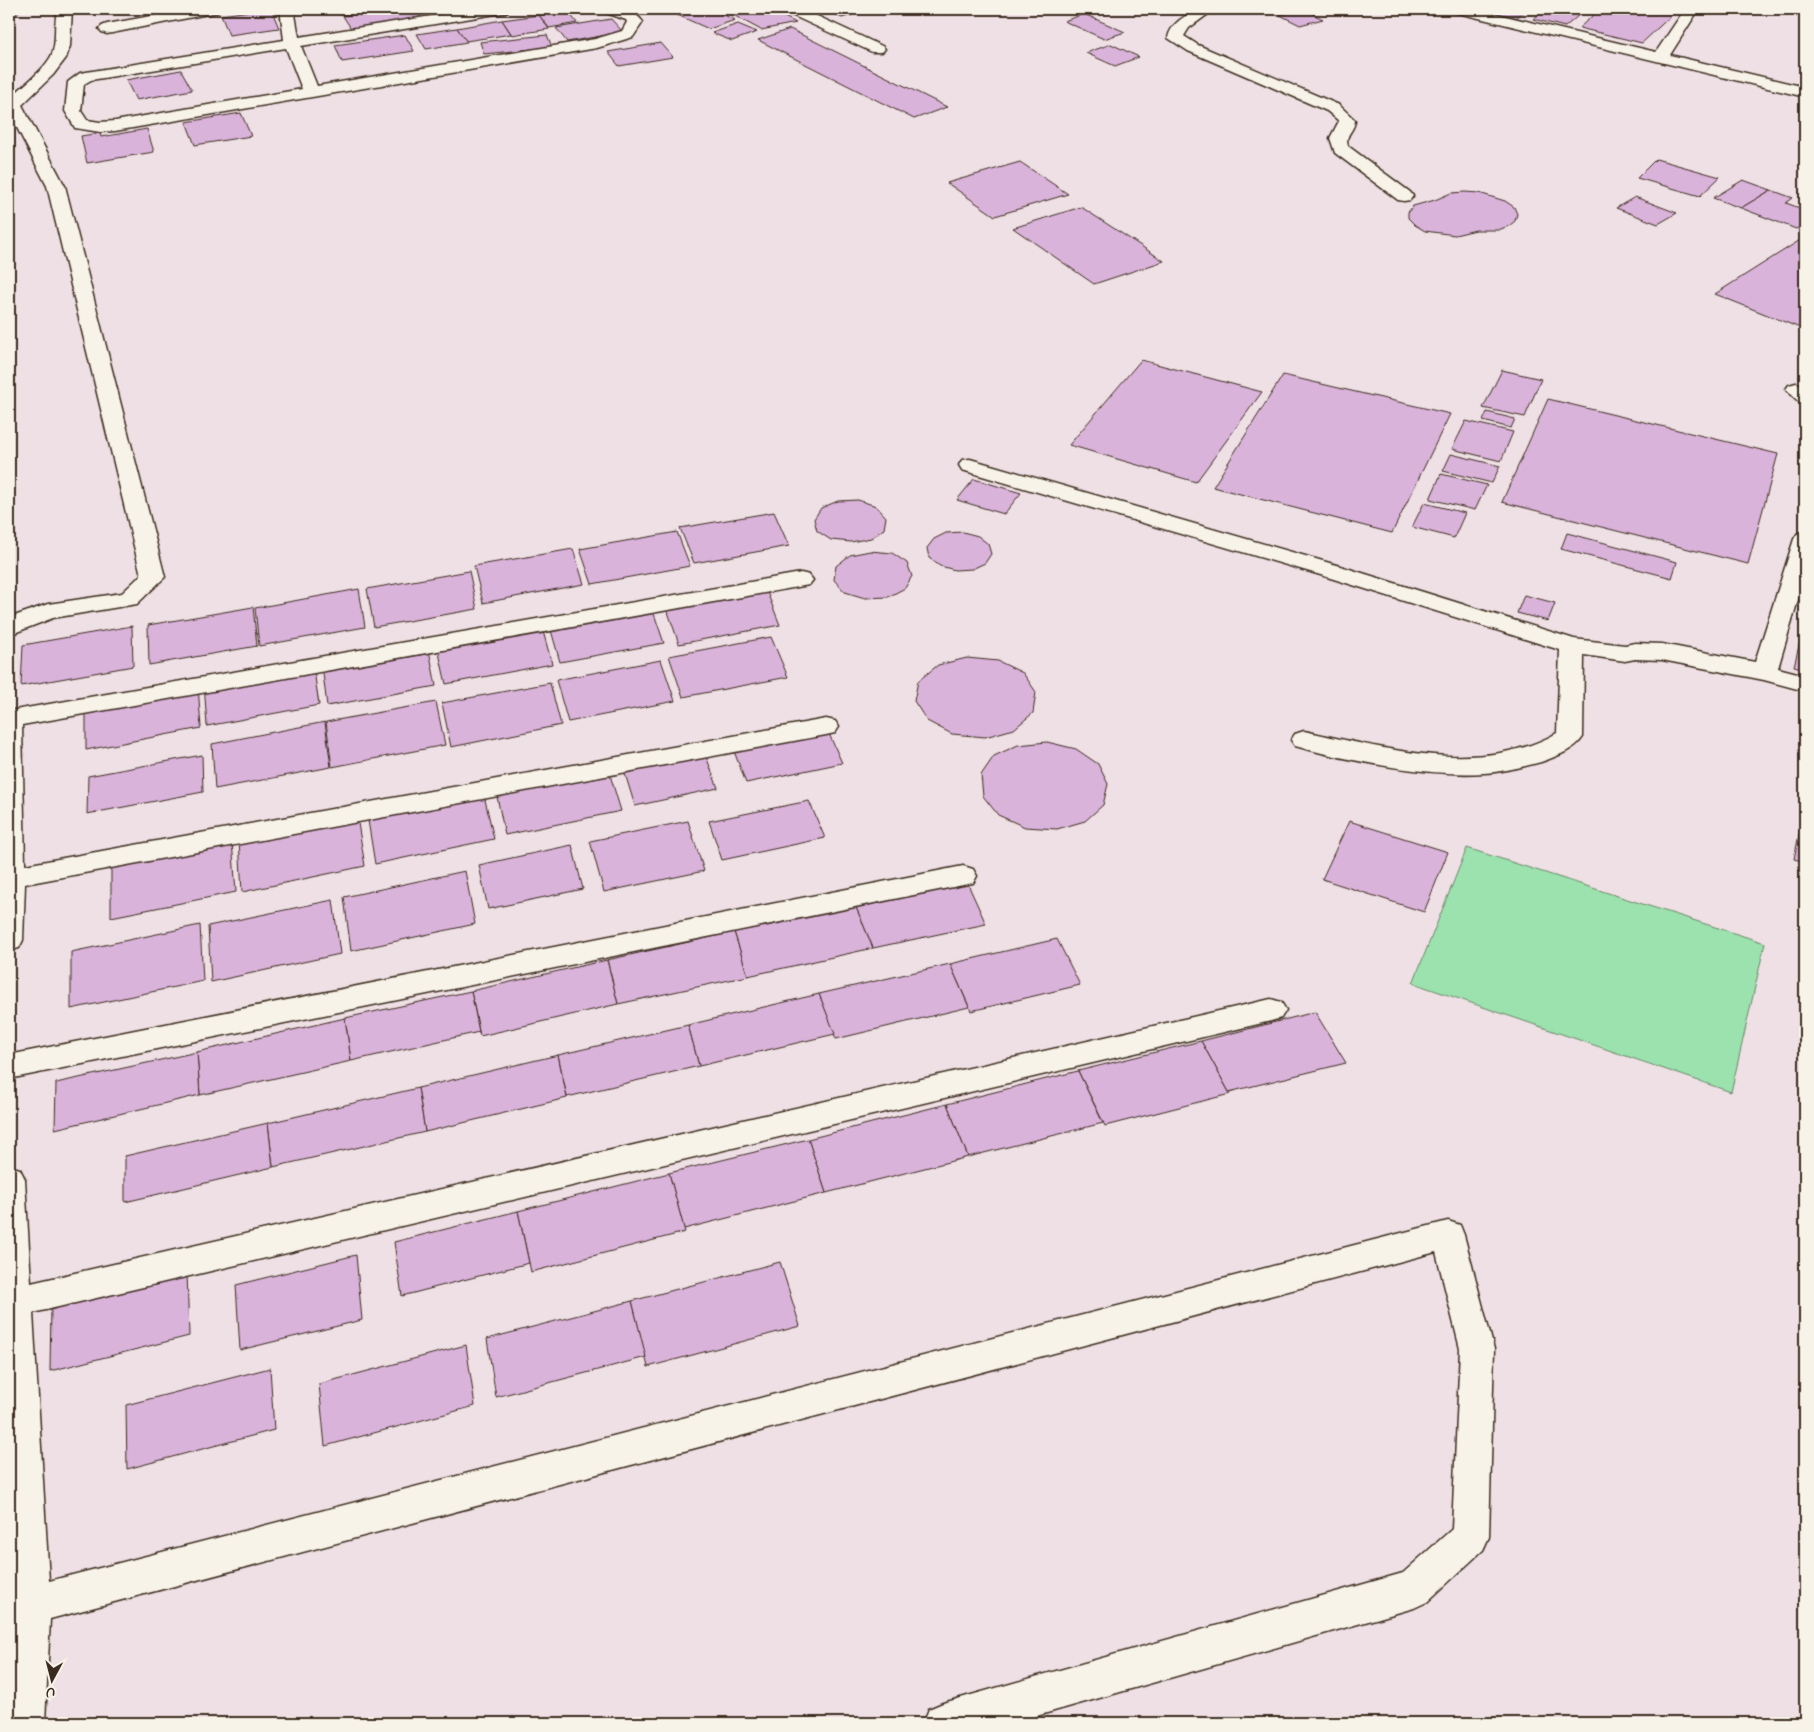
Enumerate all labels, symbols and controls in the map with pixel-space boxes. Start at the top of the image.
north arrow [28,1654,78,1704]
text: U [45,1682,56,1701]

